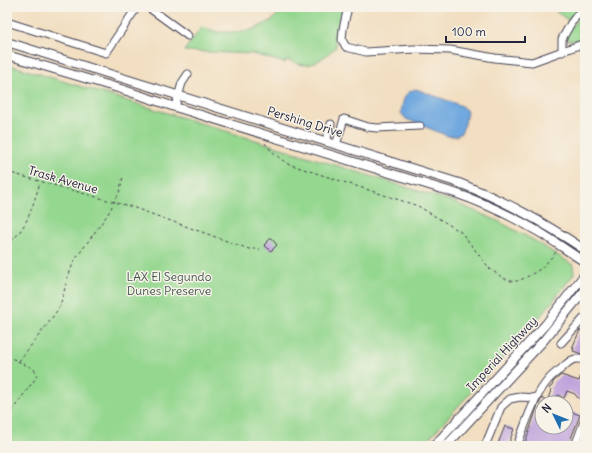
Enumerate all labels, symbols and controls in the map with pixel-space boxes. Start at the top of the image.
scale bar [446,18,525,44]
text: 100 m [452,24,486,39]
street label: Pershing Drive [266,103,345,140]
street label: Trask Avenue [27,162,100,197]
park label: LAX El Segundo Dunes Preserve [127,269,212,298]
street label: Imperial Highway [463,313,540,394]
north arrow [534,395,574,435]
text: N [539,401,554,416]

